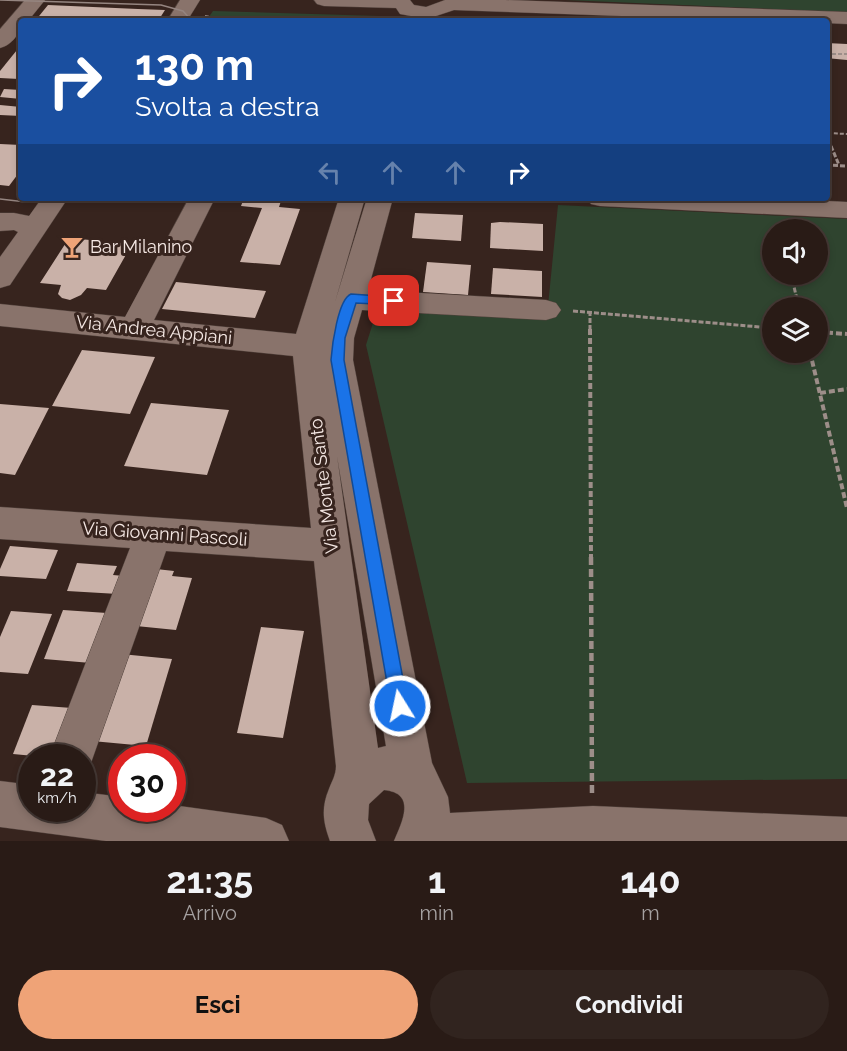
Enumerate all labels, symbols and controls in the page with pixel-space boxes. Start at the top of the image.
text: 130 m [135,41,254,90]
icon: right [36,42,114,120]
text: Svolta a destra [135,91,319,122]
icon: left [313,156,346,189]
icon: ahead [376,156,409,189]
icon: ahead [439,156,472,189]
icon: right [502,156,535,189]
map controls [762,219,828,363]
button: sound [762,219,828,285]
bar icon: Bar Milanino [59,234,85,260]
place label: Bar Milanino [90,236,193,257]
pin [368,275,419,326]
icon: arrive [377,284,410,317]
button: layers [762,297,828,363]
street label: Via Andrea Appiani [75,311,233,348]
street label: Via Monte Santo [305,417,342,555]
street label: Via Giovanni Pascoli [82,517,248,550]
position arrow [368,674,432,738]
speed limit sign: 30 [108,744,186,822]
text: 22 [40,758,74,793]
text: km/h [37,789,77,807]
text: 21:35 [166,859,253,901]
text: 1 [428,859,446,901]
text: 140 [620,859,681,901]
text: Arrivo [183,901,237,925]
text: min [420,901,454,925]
text: m [641,901,660,925]
button: Esci [18,970,418,1039]
button: Condividi [430,970,829,1039]

